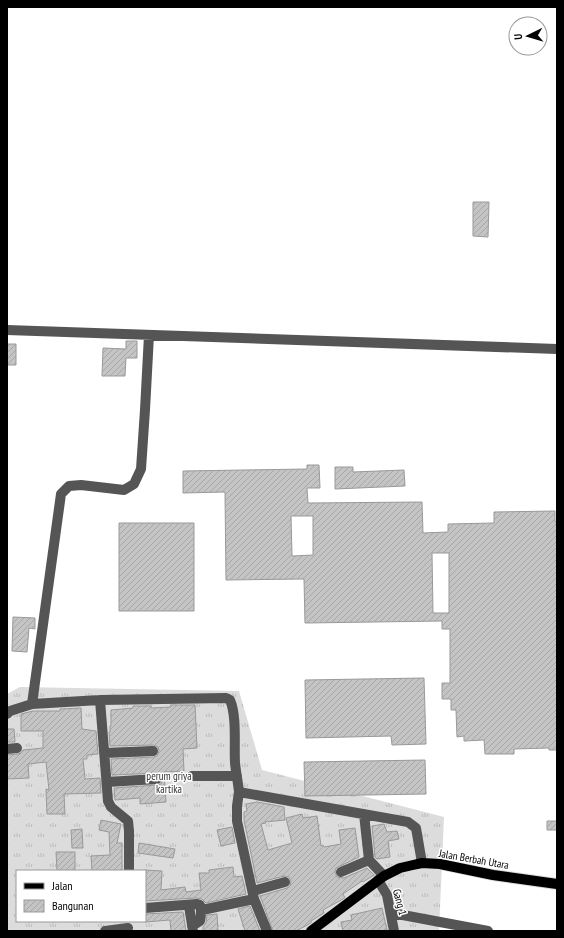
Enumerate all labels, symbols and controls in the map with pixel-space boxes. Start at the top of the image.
north arrow [508,16,548,56]
text: U [511,33,525,40]
park label: perum griya kartika [146,769,192,796]
street label: Jalan Berbah Utara [437,846,510,872]
legend [16,870,146,922]
text: Jalan [51,878,73,893]
street label: Gang 1 [390,887,410,917]
text: Bangunan [52,898,93,913]

